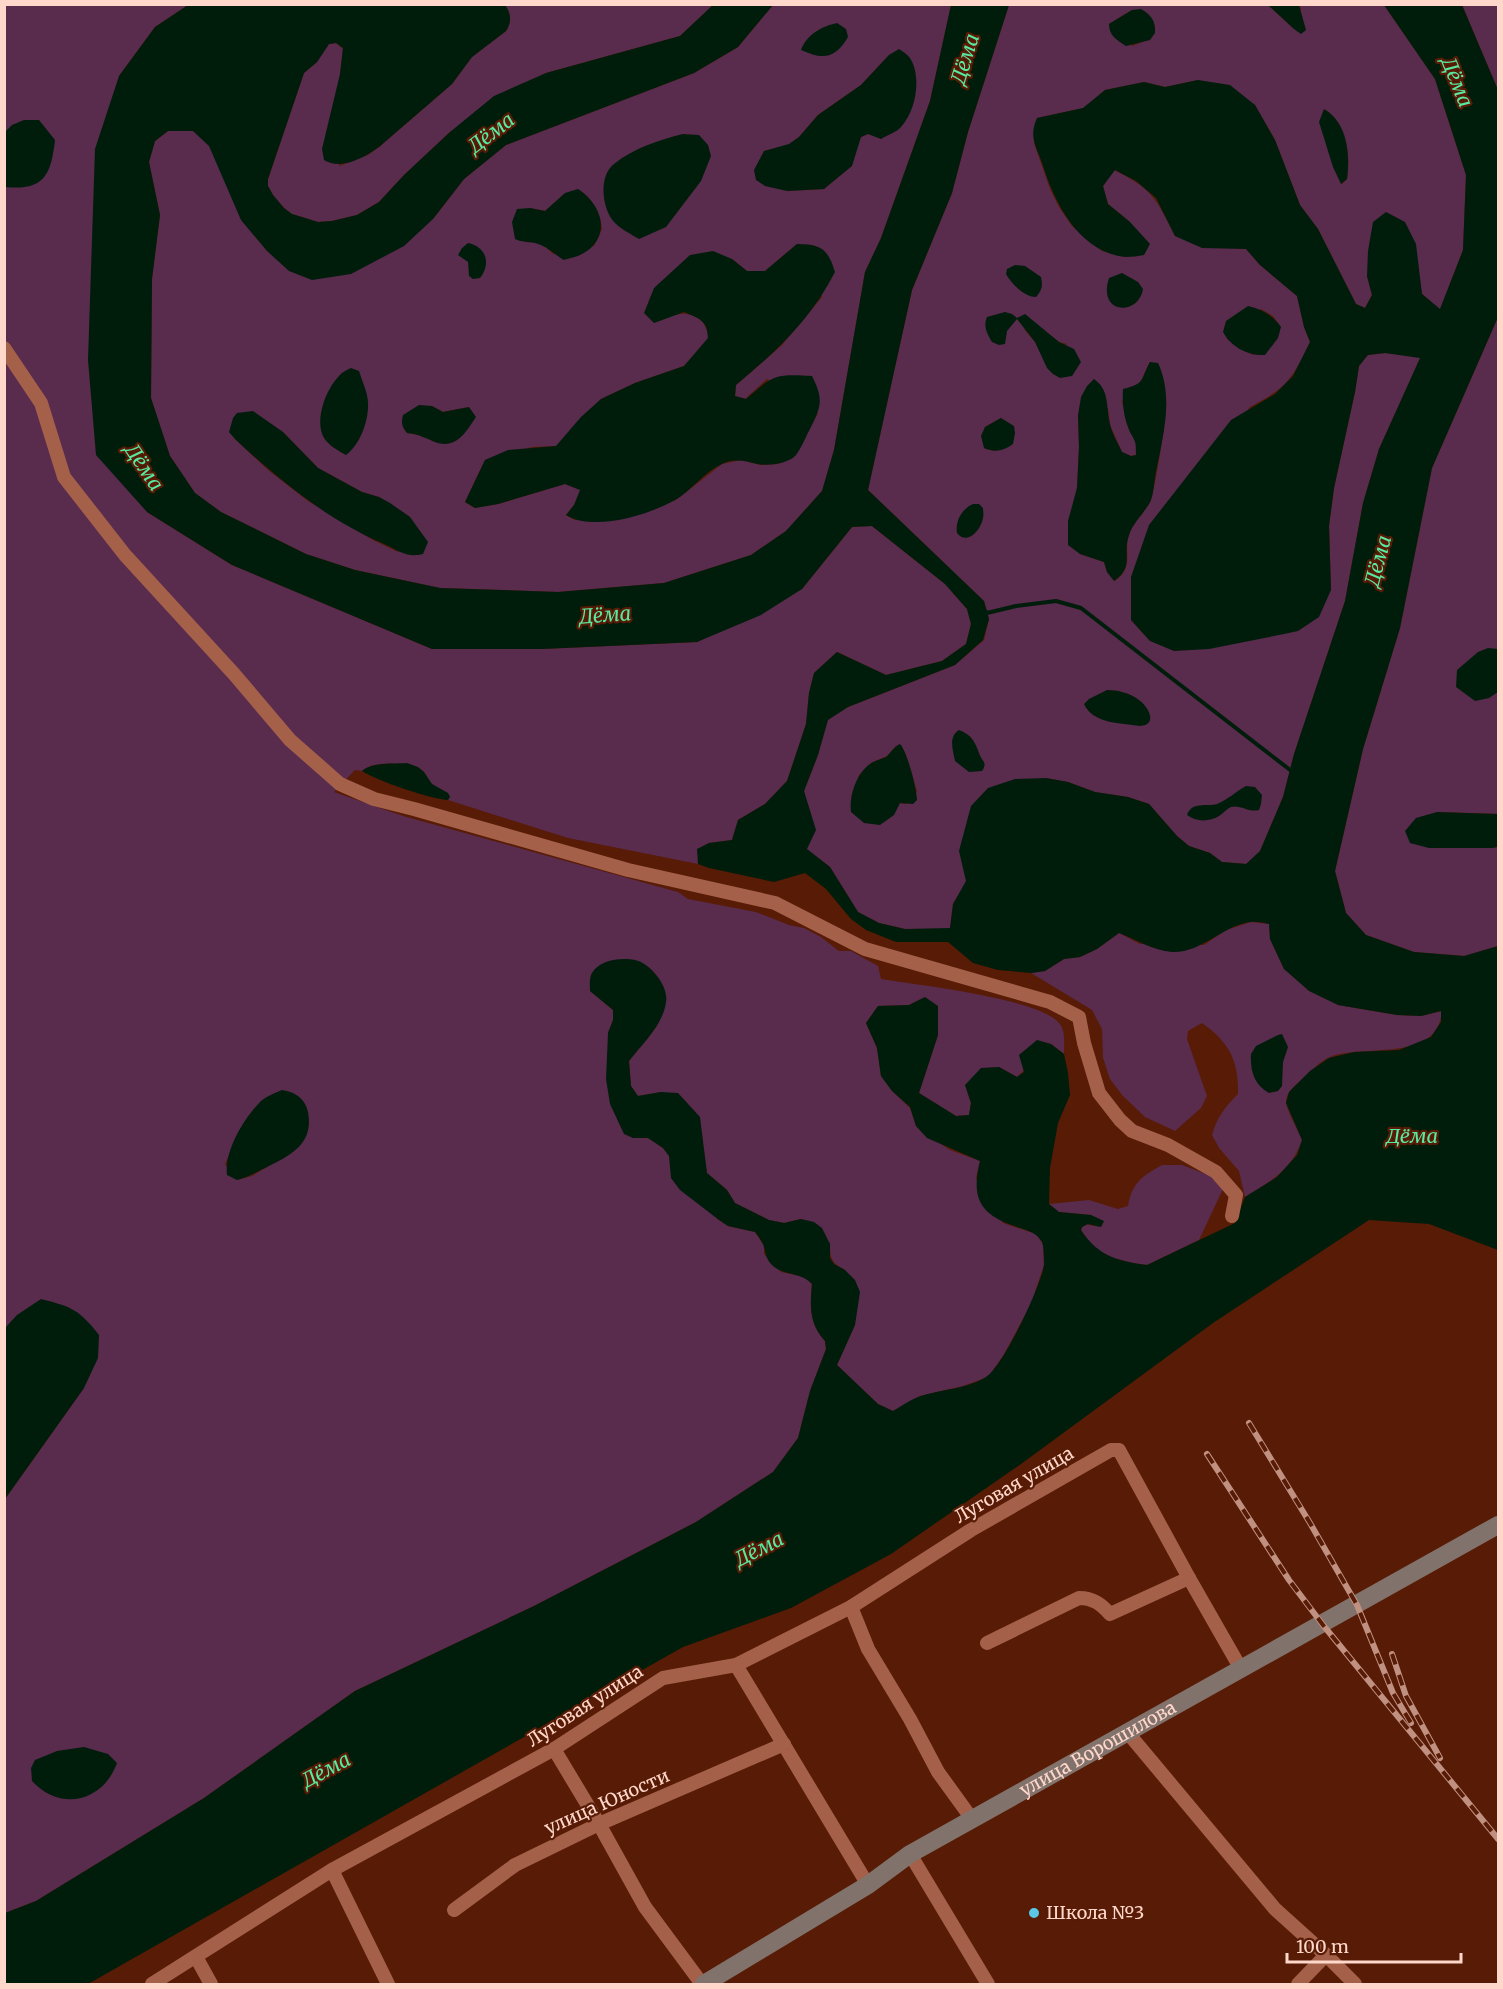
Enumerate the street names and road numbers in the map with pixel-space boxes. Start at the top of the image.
street label: Луговая улица [950,1441,1078,1528]
street label: Луговая улица [523,1659,647,1752]
street label: улица Ворошилова [1015,1695,1180,1801]
street label: улица Юности [541,1764,673,1839]

